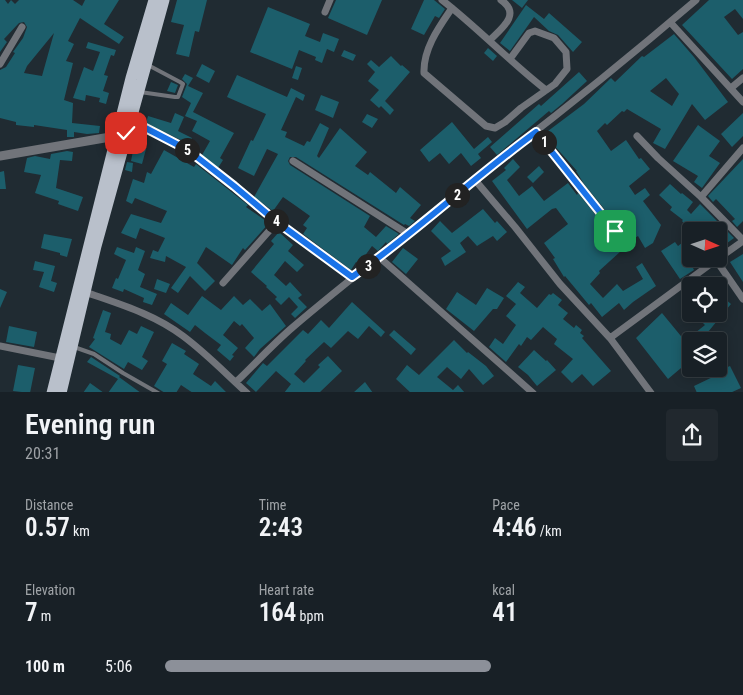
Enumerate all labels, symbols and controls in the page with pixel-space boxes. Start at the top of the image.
pin [105,112,147,154]
icon: check [112,119,140,147]
pin: 1 [532,130,556,154]
text: 1 [541,134,548,150]
pin: 5 [174,138,200,162]
text: 5 [184,142,191,158]
pin: 2 [444,182,470,208]
text: 2 [454,187,461,203]
pin: 4 [264,208,288,234]
pin [594,210,636,252]
text: 4 [273,213,280,229]
icon: arrive [601,217,629,245]
north arrow [682,222,728,268]
map controls [682,222,727,377]
pin: 3 [356,254,380,278]
text: 3 [365,258,372,274]
button: locate [682,277,727,322]
button: layers [682,332,727,377]
text: Evening run [25,408,155,441]
button: share [666,409,718,461]
text: 20:31 [25,444,60,463]
text: Distance [25,497,73,513]
text: Time [259,497,286,513]
text: Pace [492,497,520,513]
text: 0.57 [25,513,70,542]
text: 2:43 [259,513,303,542]
text: 4:46 [492,513,537,542]
text: km [70,523,90,539]
text: /km [537,523,562,539]
text: Elevation [25,582,75,598]
text: Heart rate [259,582,314,598]
text: kcal [492,582,515,598]
text: 7 [25,598,38,627]
text: 164 [259,598,296,627]
text: 41 [492,598,517,627]
text: m [38,608,51,624]
text: bpm [296,608,324,624]
text: 100 m [25,657,65,676]
text: 5:06 [105,657,132,676]

